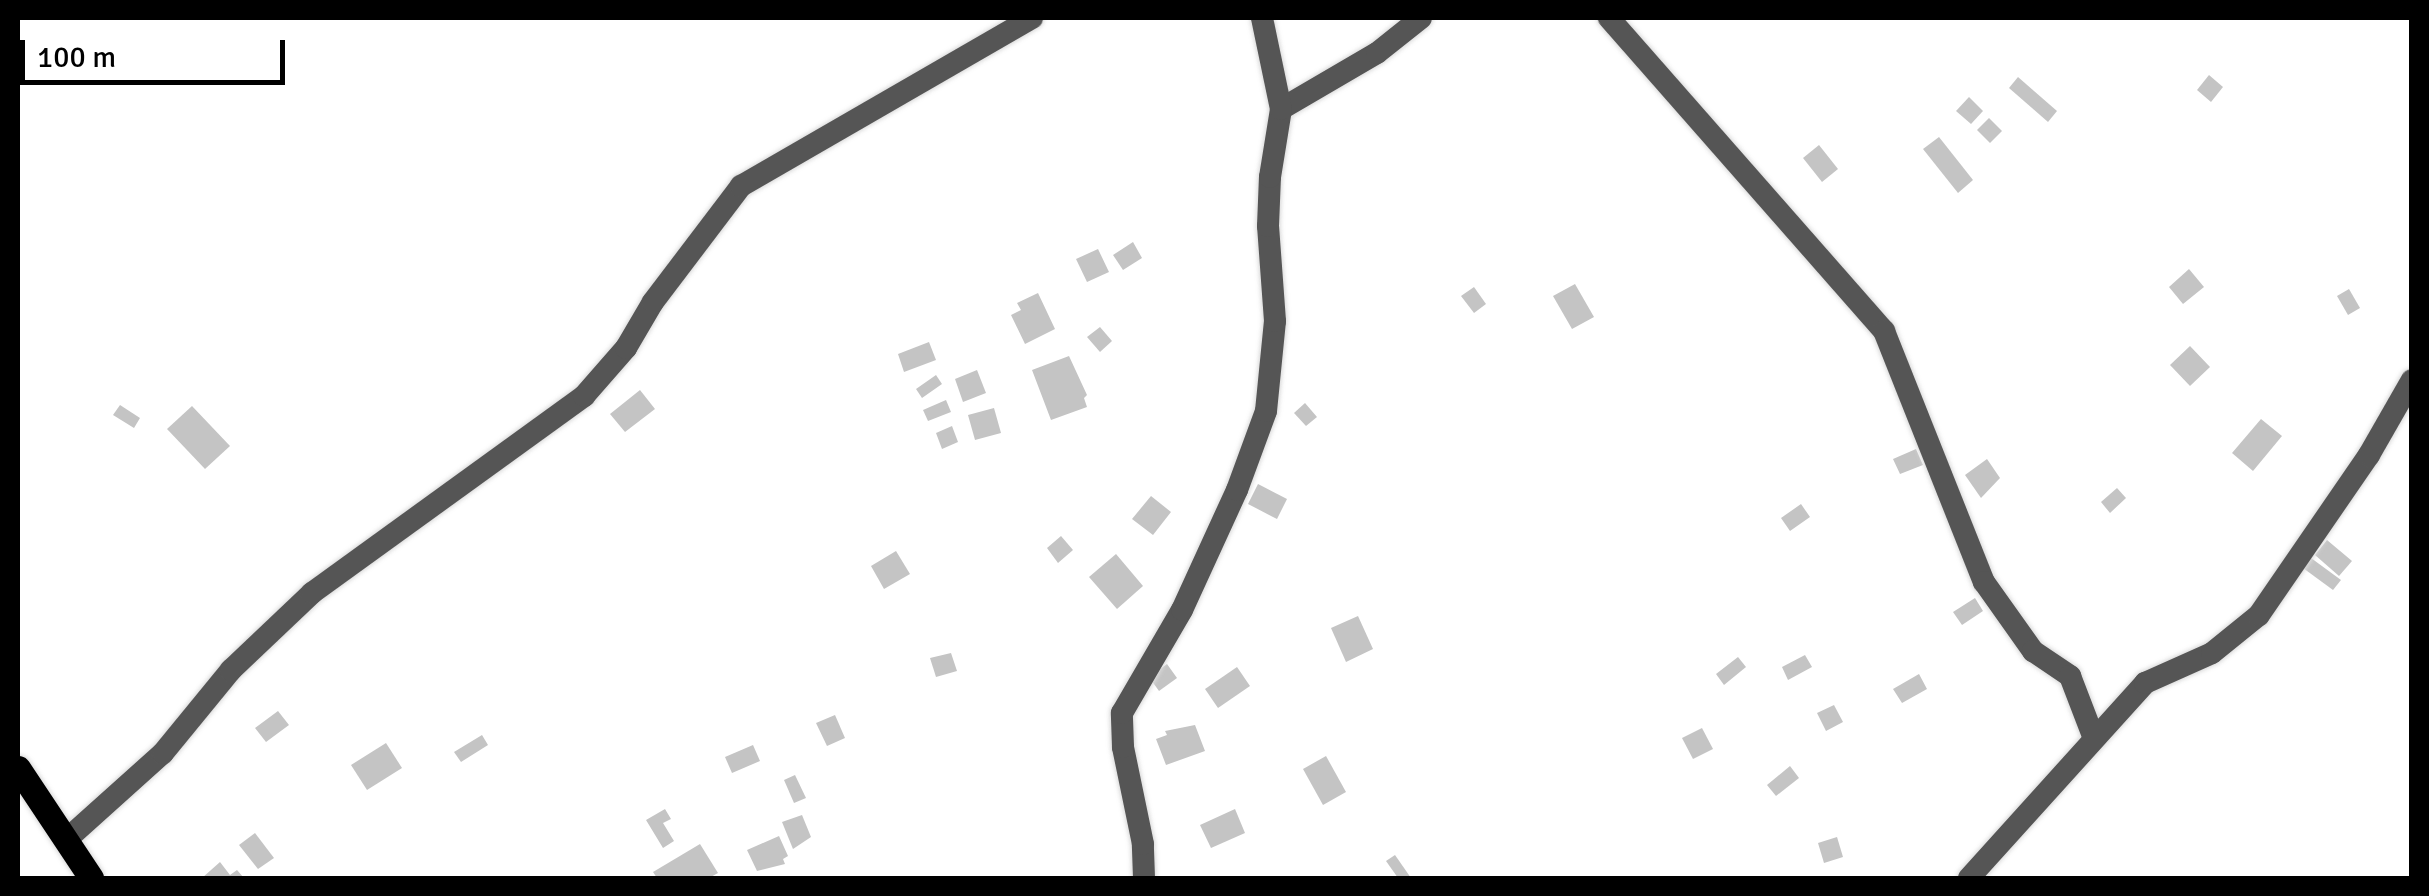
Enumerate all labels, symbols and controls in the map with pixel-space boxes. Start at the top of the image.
scale bar [25,20,290,82]
text: 100 m [37,39,116,76]

